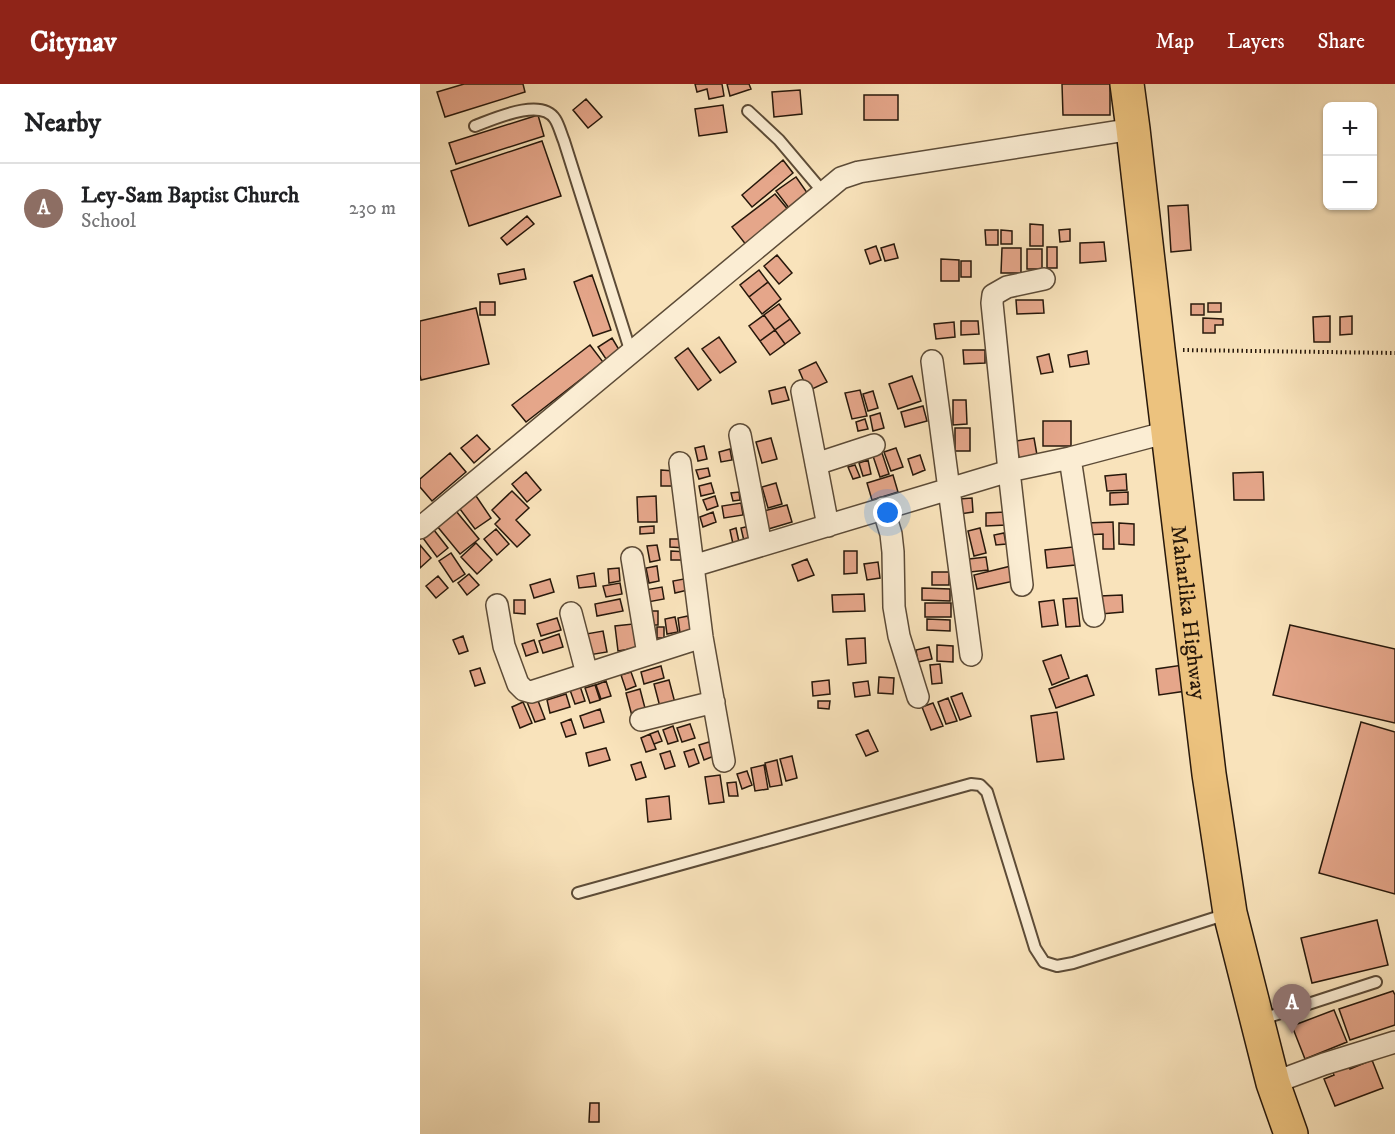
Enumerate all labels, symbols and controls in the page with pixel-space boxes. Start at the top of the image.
text: Citynav [30,25,117,60]
text: Map [1155,29,1194,55]
text: Layers [1227,29,1285,55]
text: Share [1318,29,1365,55]
map controls [1323,102,1377,210]
button: + [1323,102,1377,156]
text: Nearby [24,107,101,140]
button: − [1323,156,1377,210]
text: Ley-Sam Baptist Church [81,182,299,209]
text: A [37,196,50,221]
text: 230 m [349,196,396,221]
text: School [81,209,136,234]
your location [873,498,902,527]
street label: Maharlika Highway [1164,524,1212,702]
pin: A [1272,984,1312,1034]

